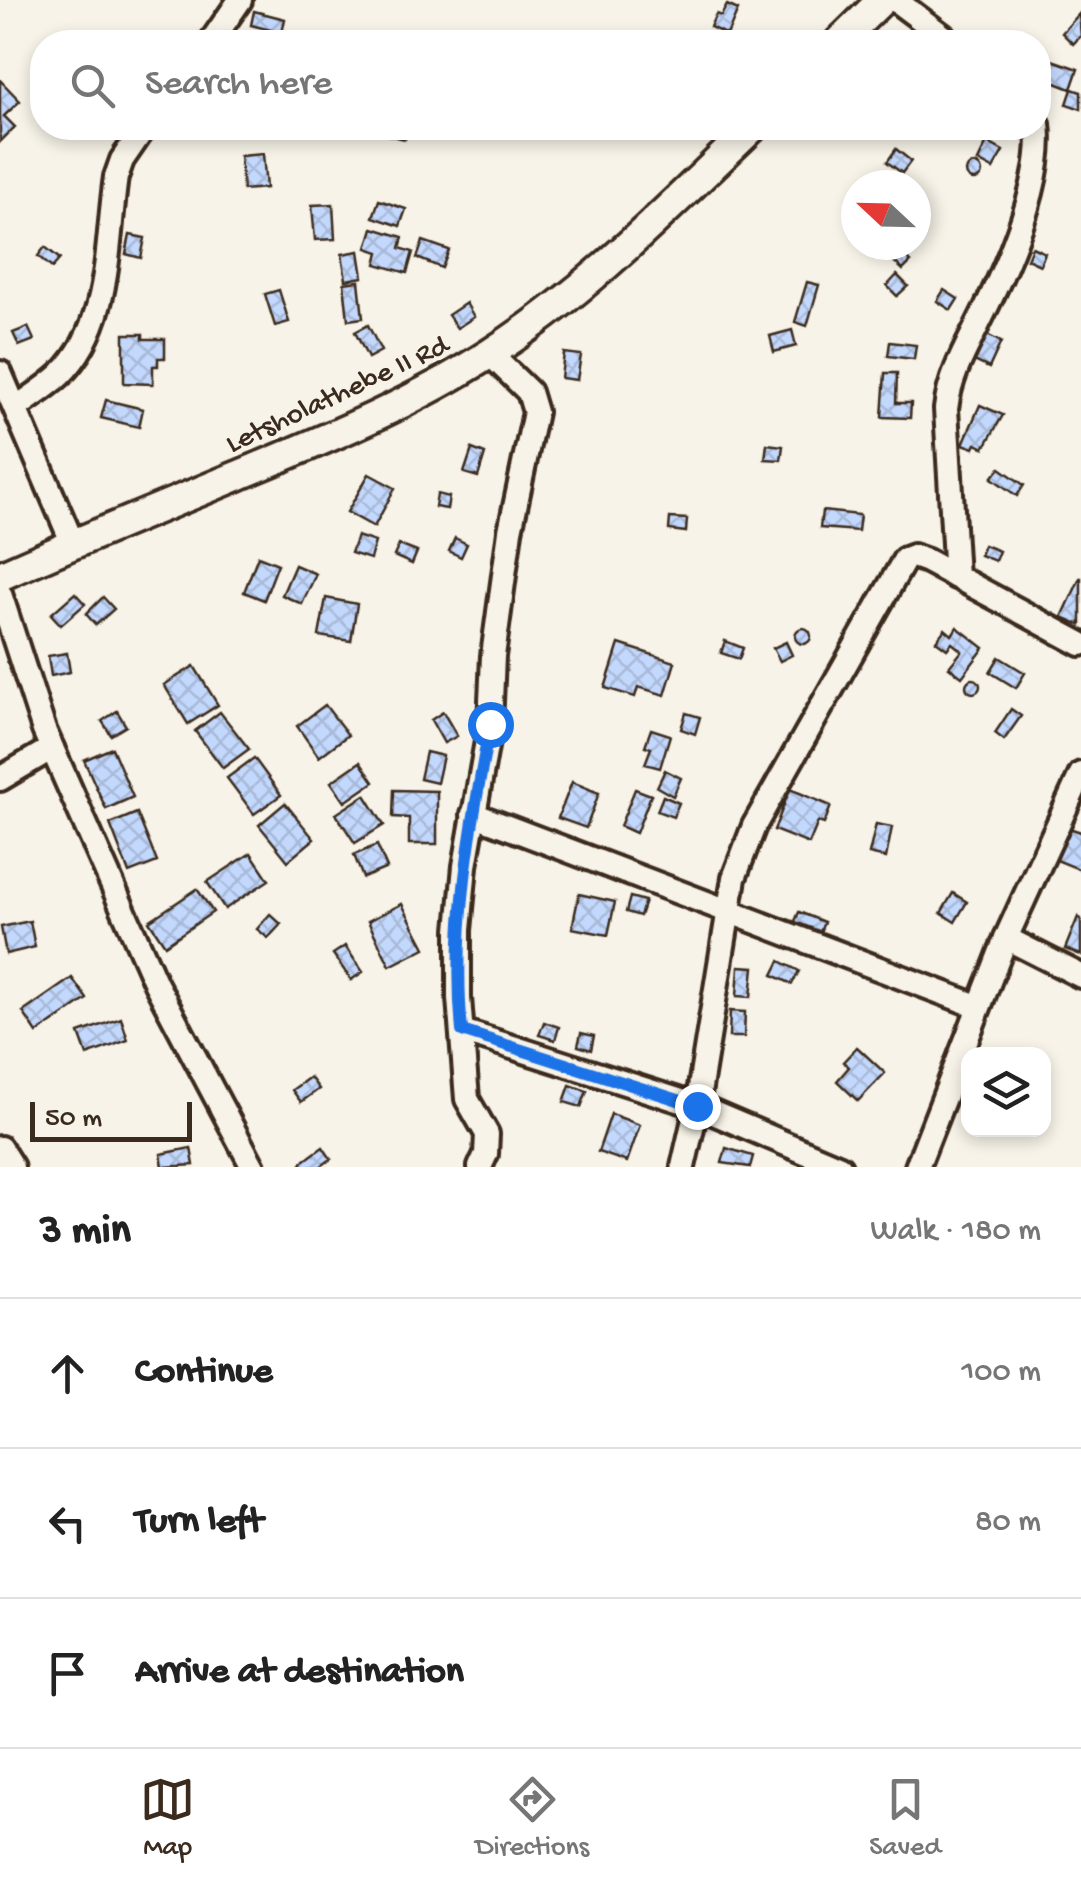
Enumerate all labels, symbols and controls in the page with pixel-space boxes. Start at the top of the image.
search box [30,30,1051,140]
icon: search [65,58,120,113]
text: Search here [145,63,332,107]
north arrow [841,170,931,260]
street label: Letsholathebe II Rd [221,328,457,463]
route start [468,702,514,748]
map controls [961,1047,1051,1137]
button: layers [961,1047,1051,1137]
route end [675,1084,721,1130]
scale bar [30,1097,192,1142]
text: 50 m [45,1103,102,1136]
text: 3 min [40,1208,131,1257]
text: Walk · 180 m [871,1213,1041,1251]
icon: ahead [40,1346,95,1401]
text: Continue [135,1351,273,1395]
text: 100 m [961,1354,1041,1392]
icon: left [40,1496,95,1551]
text: Turn left [135,1501,263,1545]
text: 80 m [975,1504,1041,1542]
icon: arrive [40,1646,95,1701]
text: Arrive at destination [135,1651,464,1695]
tab: Map [140,1772,195,1865]
tab: Directions [475,1772,589,1865]
tab: Saved [869,1772,941,1865]

